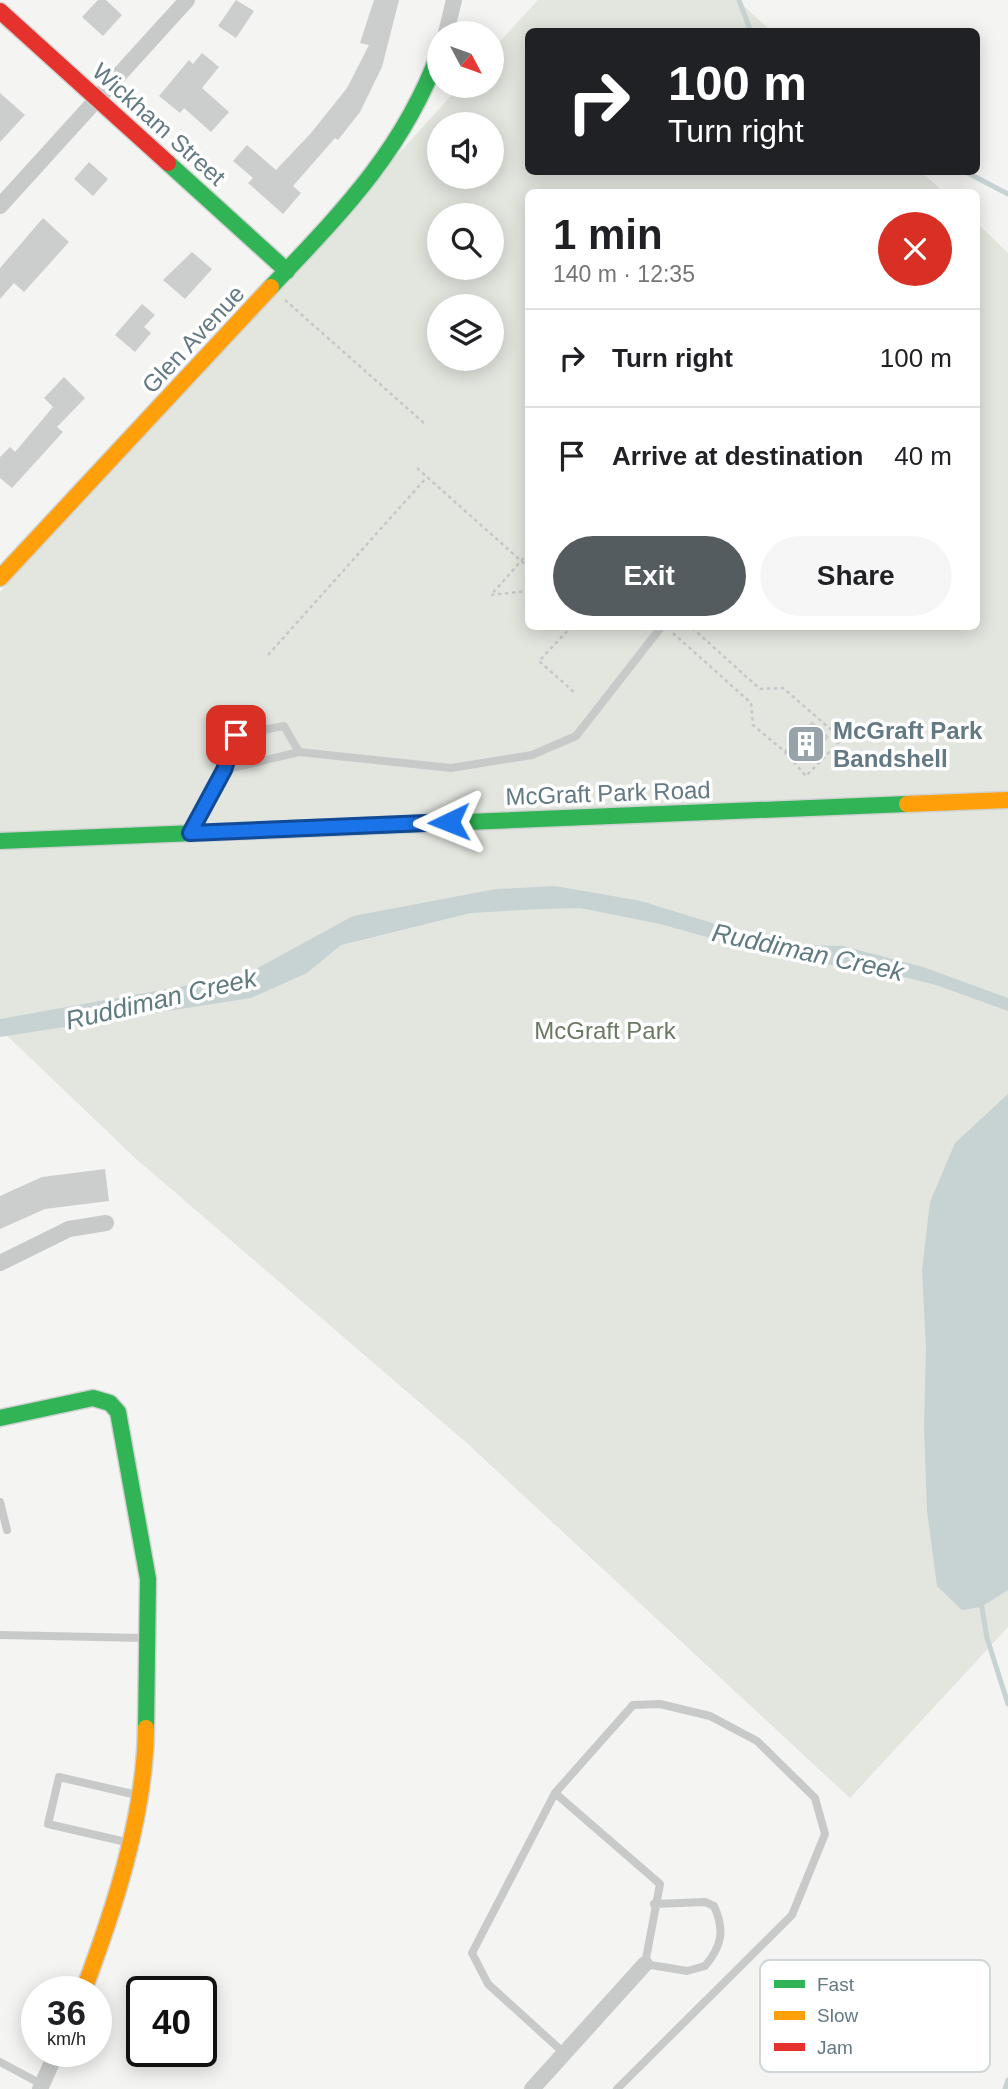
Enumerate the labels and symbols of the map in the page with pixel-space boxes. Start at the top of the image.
north arrow [427,21,504,98]
street label: Wickham Street [87,57,231,191]
street label: Glen Avenue [136,280,250,398]
pin [206,705,266,765]
place label: McGraft Park Bandshell [833,717,983,772]
building icon: McGraft Park Bandshell [785,723,827,765]
street label: McGraft Park Road [505,776,711,810]
position arrow [412,785,486,859]
water label: Ruddiman Creek [709,917,908,987]
water label: Ruddiman Creek [63,962,261,1036]
park label: McGraft Park [534,1017,677,1044]
legend [760,1960,990,2072]
text: Fast [817,1974,855,1995]
speed limit sign: 40 [126,1976,217,2067]
text: Slow [817,2005,858,2026]
text: Jam [817,2037,853,2058]

